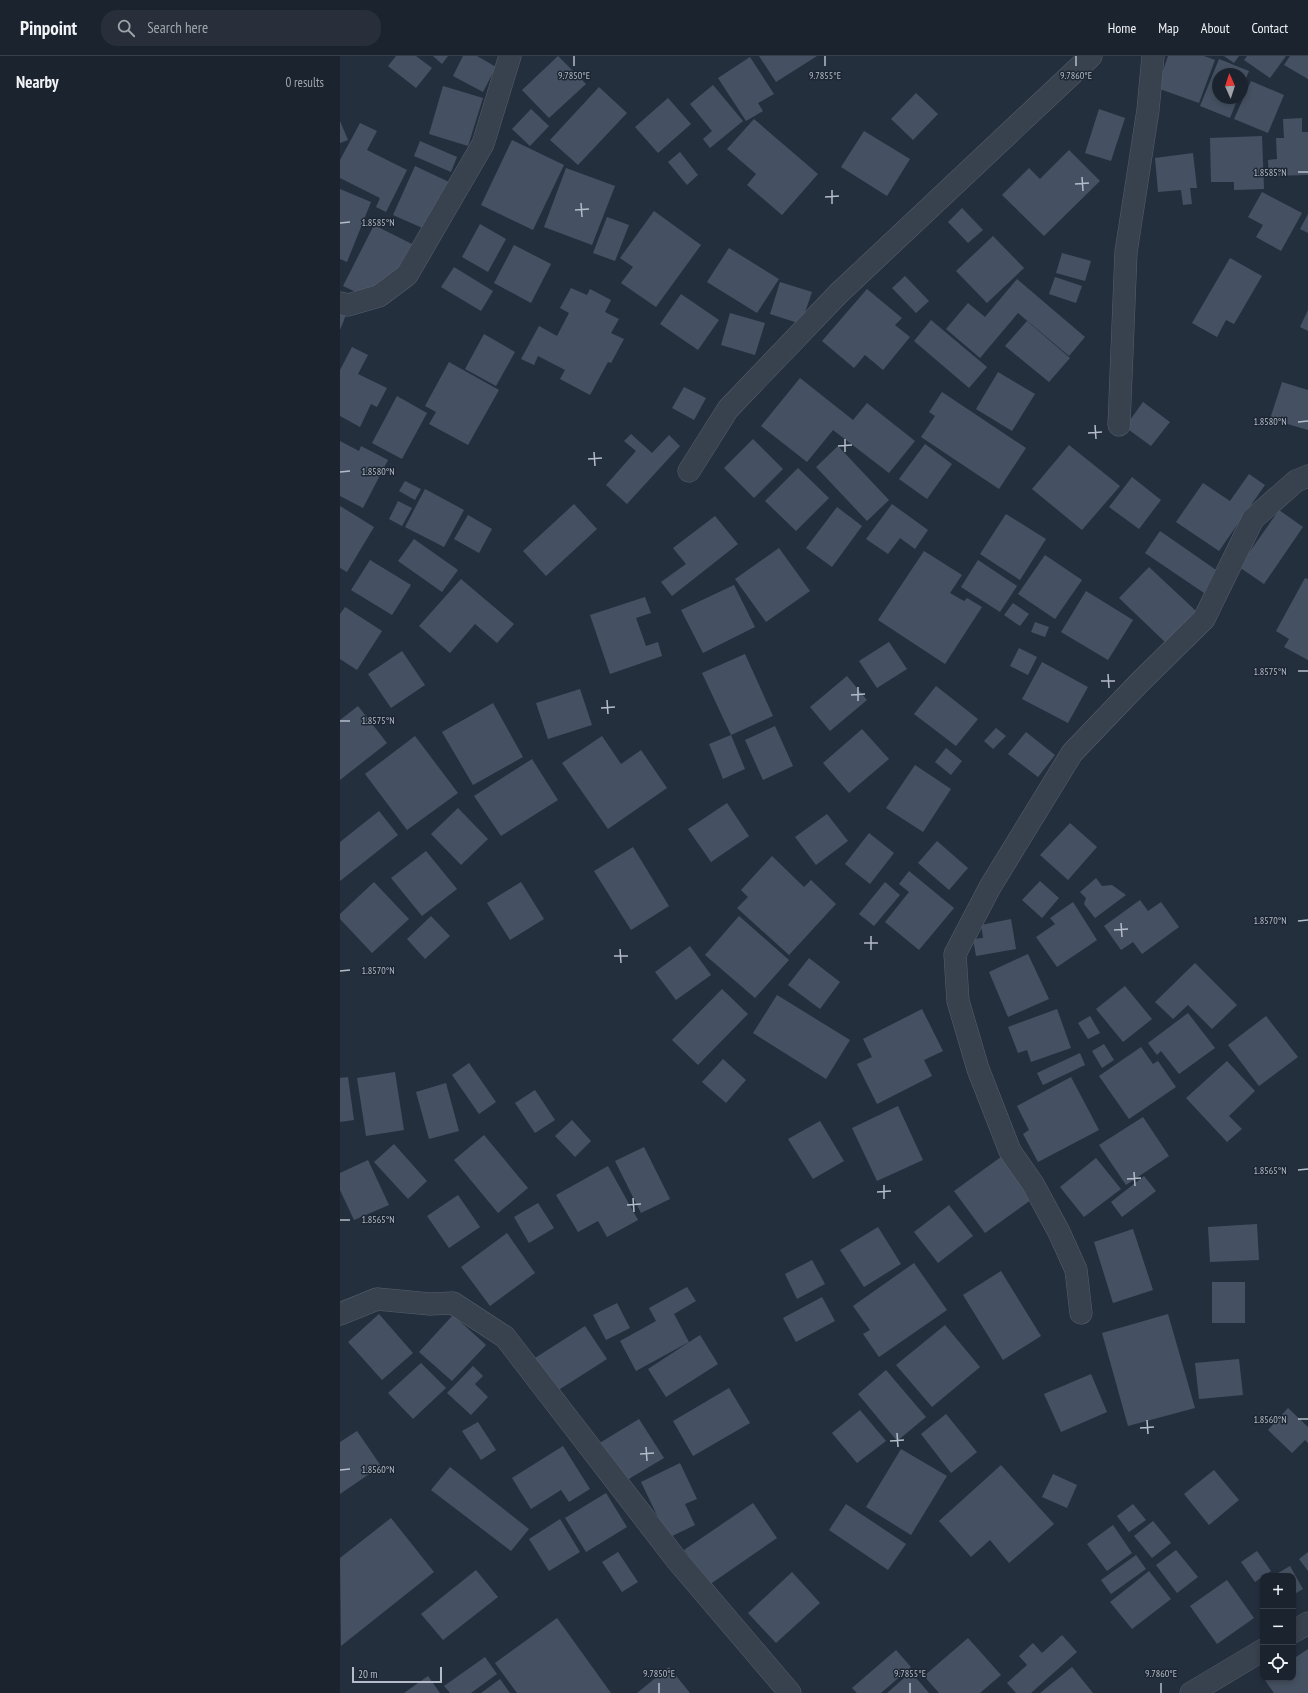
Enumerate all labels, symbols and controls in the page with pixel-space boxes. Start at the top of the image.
search box [101,10,381,46]
text: Pinpoint [20,16,77,40]
icon: search [115,17,137,39]
text: Search here [147,18,208,37]
text: Home [1108,19,1136,37]
text: Map [1158,19,1179,37]
text: About [1201,19,1230,37]
text: Contact [1252,19,1288,37]
north arrow [1212,68,1248,104]
text: 9.7850°E [558,69,590,82]
text: 9.7855°E [809,69,841,82]
text: 9.7860°E [1060,69,1092,82]
text: Nearby [16,71,59,93]
text: 0 results [285,74,324,91]
text: 1.8585°N [1253,166,1287,179]
text: 1.8585°N [361,216,395,229]
text: 1.8580°N [1253,415,1287,428]
text: 1.8580°N [361,465,395,478]
text: 1.8575°N [1253,665,1287,678]
text: 1.8575°N [361,714,395,727]
text: 1.8570°N [1253,914,1287,927]
text: 1.8570°N [361,964,395,977]
text: 1.8565°N [1253,1164,1287,1177]
text: 1.8565°N [361,1213,395,1226]
text: 1.8560°N [1253,1413,1287,1426]
text: 1.8560°N [361,1463,395,1476]
map controls [1260,1573,1296,1681]
button: + [1260,1573,1296,1609]
button: − [1260,1609,1296,1645]
button: locate [1260,1645,1296,1681]
scale bar [352,1665,442,1684]
text: 20 m [358,1667,377,1681]
text: 9.7850°E [643,1667,675,1680]
text: 9.7855°E [894,1667,926,1680]
text: 9.7860°E [1145,1667,1177,1680]

